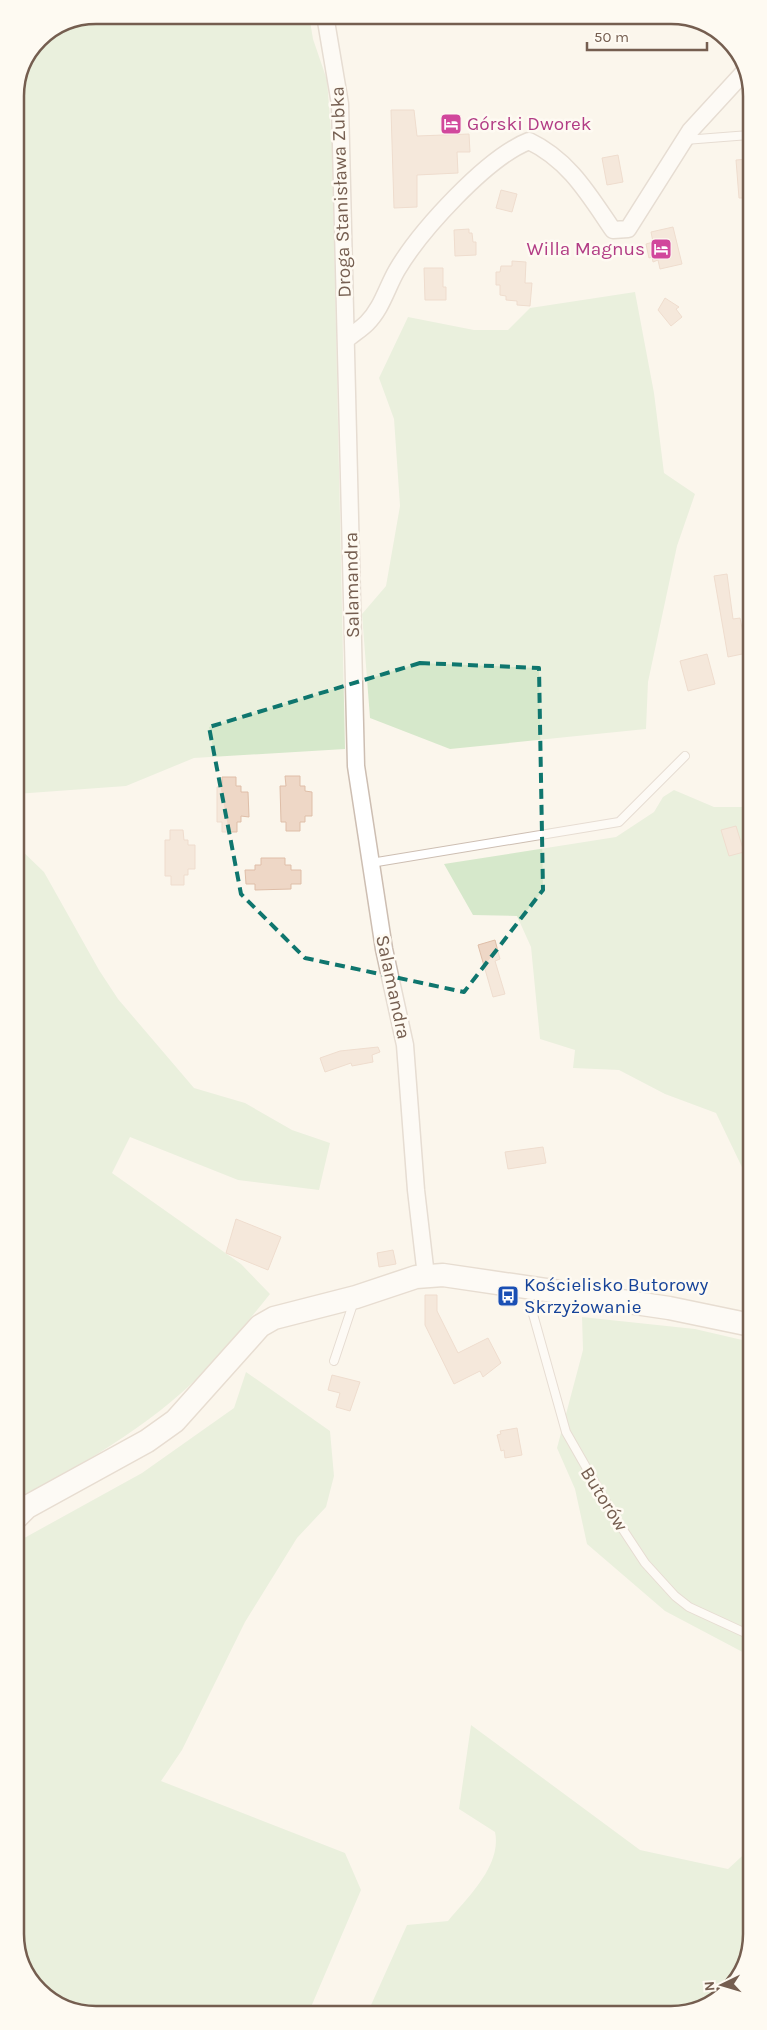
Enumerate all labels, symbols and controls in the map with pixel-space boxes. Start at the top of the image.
scale bar [587,20,707,52]
text: 50 m [594,28,629,46]
street label: Droga Stanisława Zubka [326,86,356,298]
hotel icon: Górski Dworek [439,112,463,136]
place label: Górski Dworek [467,113,592,135]
hotel icon: Willa Magnus [649,237,673,261]
place label: Willa Magnus [527,238,645,260]
street label: Salamandra [340,532,364,638]
street label: Salamandra [371,933,415,1041]
place label: Kościelisko Butorowy Skrzyżowanie [524,1274,709,1318]
bus stop icon: Kościelisko Butorowy Skrzyżowanie [496,1284,520,1308]
street label: Butorów [576,1463,632,1535]
north arrow [697,1960,747,2010]
text: N [701,1980,718,1992]

